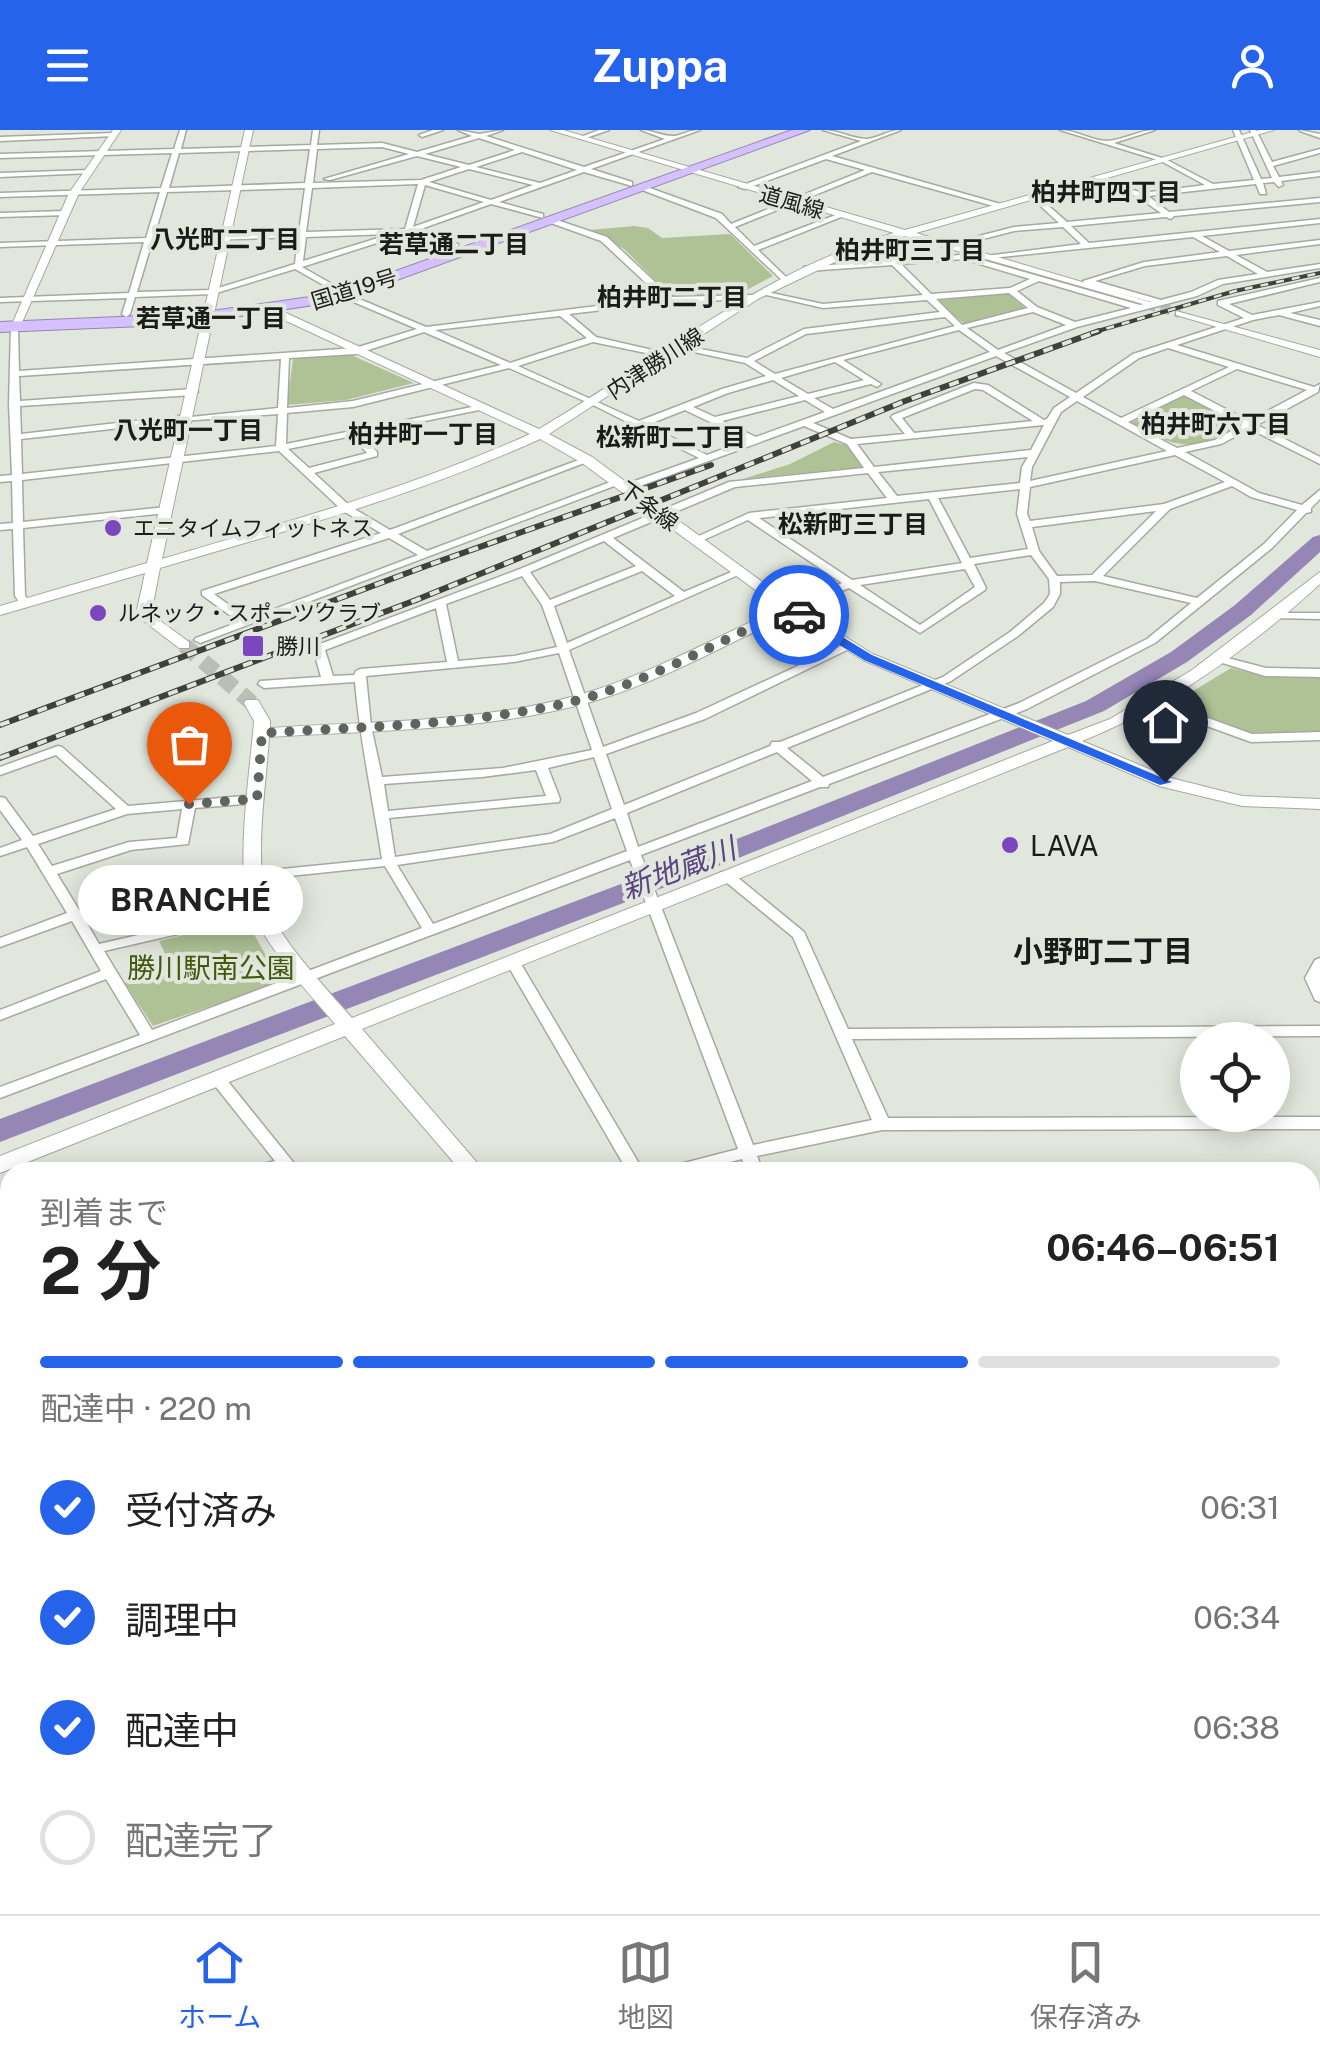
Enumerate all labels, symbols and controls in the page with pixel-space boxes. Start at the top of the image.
icon: menu [40,38,95,93]
icon: person [1225,38,1280,93]
text: Zuppa [592,39,728,92]
district label: 柏井町四丁目 [1031,177,1181,207]
street label: 道風線 [757,180,827,224]
district label: 八光町二丁目 [150,224,300,254]
district label: 若草通二丁目 [379,229,529,259]
district label: 柏井町三丁目 [835,235,985,265]
street label: 国道19号 [308,264,400,314]
district label: 柏井町二丁目 [597,282,747,312]
district label: 若草通一丁目 [136,303,286,333]
street label: 内津勝川線 [602,322,708,404]
district label: 柏井町六丁目 [1141,409,1291,439]
district label: 八光町一丁目 [113,415,263,445]
district label: 柏井町一丁目 [348,419,498,449]
district label: 松新町二丁目 [596,422,746,452]
street label: 下条線 [615,476,683,536]
district label: 松新町三丁目 [778,509,928,539]
place label: エニタイムフィットネス [133,515,373,541]
marker: エニタイムフィットネス [102,517,124,539]
courier [749,565,849,665]
icon: car [772,588,827,643]
place label: ルネック・スポーツクラブ [118,600,381,626]
marker: ルネック・スポーツクラブ [87,602,109,624]
marker: 勝川 [240,633,266,659]
place label: 勝川 [276,633,320,659]
pin [1123,680,1208,783]
icon: home [1138,695,1193,750]
pin [147,702,232,805]
icon: bag [162,717,217,772]
water label: 新地蔵川 [616,829,743,906]
place label: LAVA [1030,829,1099,862]
marker: LAVA [999,834,1021,856]
callout: BRANCHÉ [76,864,302,934]
text: BRANCHÉ [110,881,271,918]
district label: 小野町二丁目 [1013,933,1193,969]
park label: 勝川駅南公園 [127,951,295,984]
map controls [1180,1022,1290,1132]
button: locate [1180,1022,1290,1132]
text: 到着まで [40,1194,168,1231]
text: 06:46–06:51 [1046,1225,1280,1270]
text: 2 分 [40,1232,161,1309]
text: 配達中 · 220 m [40,1390,252,1427]
icon: check [40,1480,95,1535]
text: 受付済み [125,1488,277,1533]
text: 06:31 [1200,1489,1280,1526]
icon: check [40,1590,95,1645]
text: 調理中 [125,1598,239,1643]
text: 06:34 [1193,1599,1280,1636]
icon: check [40,1700,95,1755]
text: 配達中 [125,1708,239,1753]
text: 06:38 [1193,1709,1280,1746]
text: 配達完了 [125,1818,277,1863]
tab: ホーム [178,1935,261,2035]
tab: 地図 [618,1935,674,2035]
tab: 保存済み [1030,1935,1142,2035]

